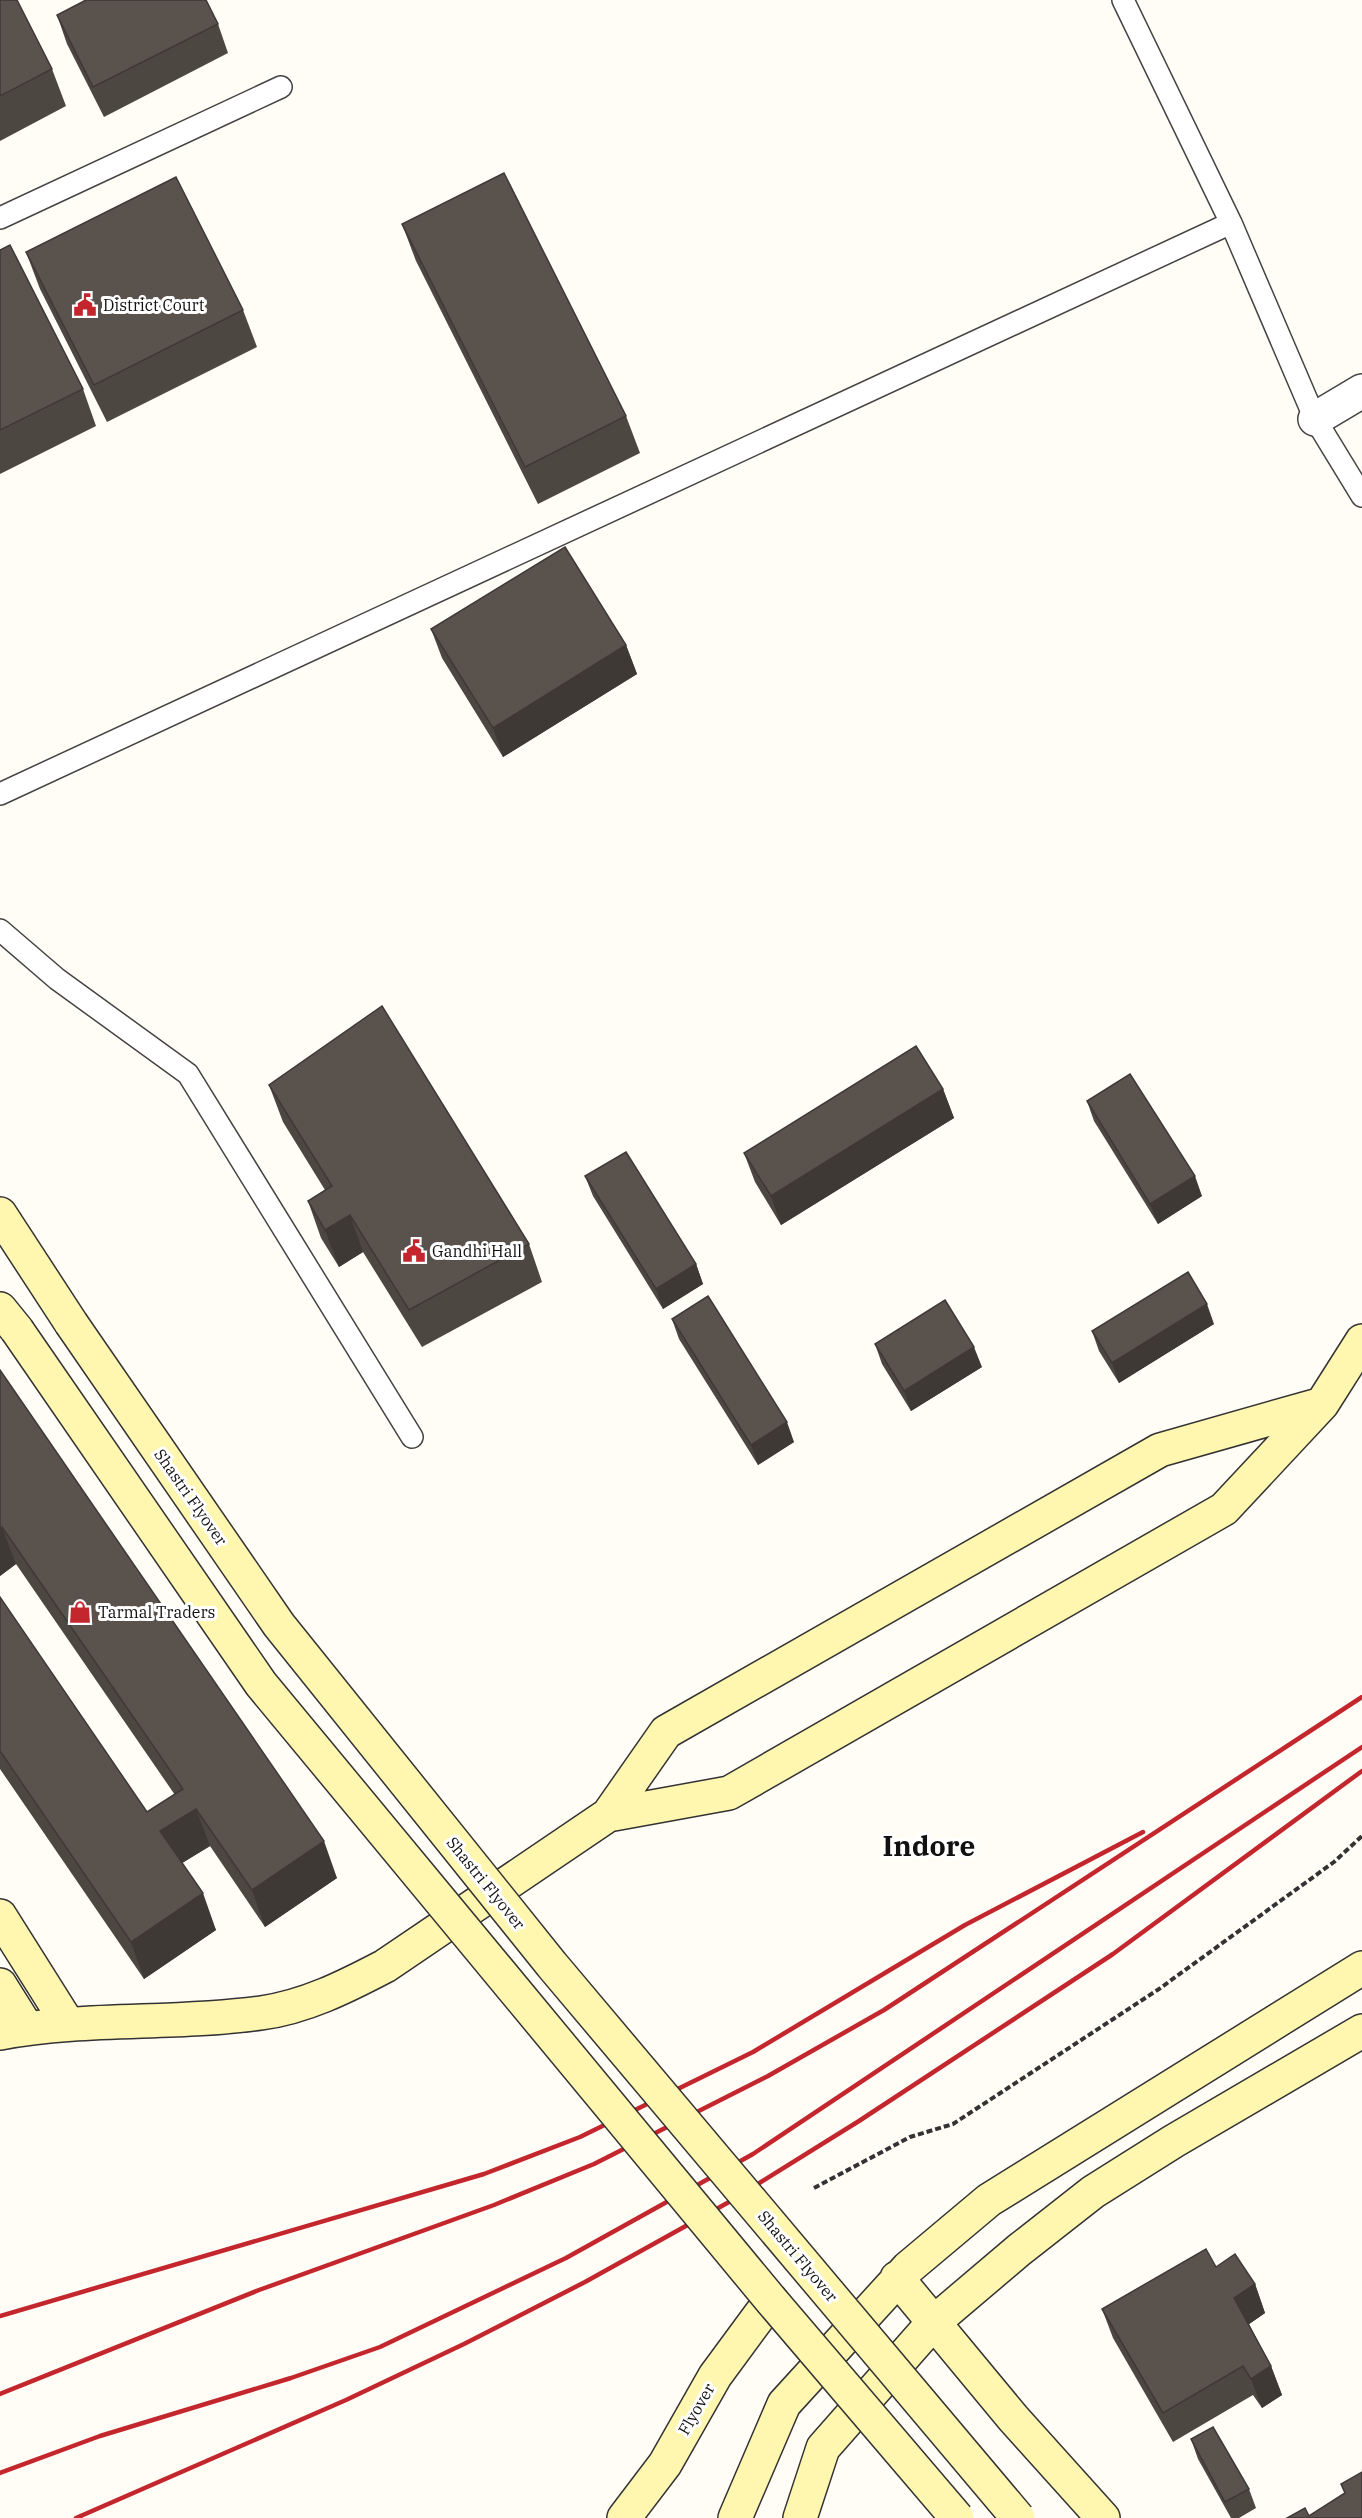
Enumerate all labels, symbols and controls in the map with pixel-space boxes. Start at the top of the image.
public building icon: District Court [72,292,98,318]
place label: District Court [103,295,205,315]
public building icon: Gandhi Hall [401,1238,427,1264]
place label: Gandhi Hall [432,1241,522,1261]
street label: Shastri Flyover [150,1445,232,1549]
shop icon: Tarmal Traders [67,1599,93,1625]
place label: Tarmal Traders [98,1602,215,1622]
district label: Indore [883,1827,975,1864]
street label: Shastri Flyover [443,1833,529,1933]
street label: Shastri Flyover [754,2206,842,2306]
street label: Flyover [673,2380,719,2438]

